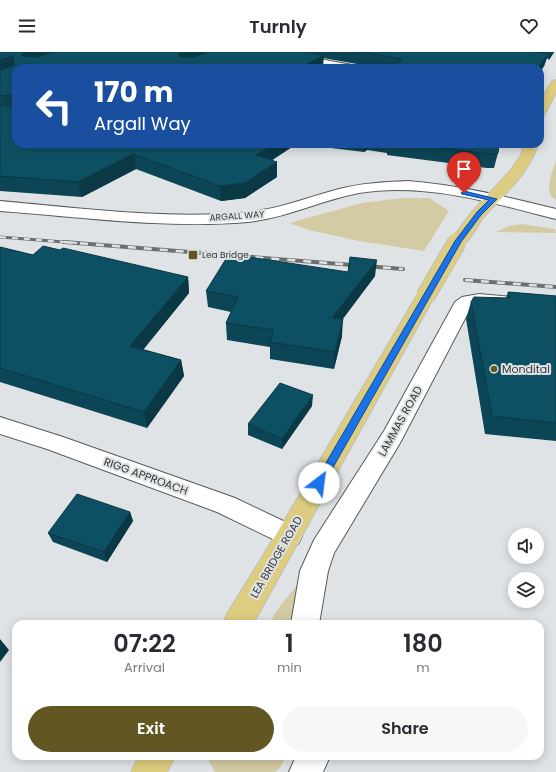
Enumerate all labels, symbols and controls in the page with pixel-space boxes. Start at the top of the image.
text: Turnly [249,14,307,39]
icon: menu [16,15,38,37]
icon: heart [518,15,540,37]
text: 170 m [94,73,173,112]
icon: left [28,80,80,132]
text: Argall Way [94,111,191,136]
pin [447,152,481,193]
icon: arrive [453,158,475,180]
street label: ARGALL WAY [209,208,266,224]
marker: Lea Bridge [187,249,199,261]
place label: Lea Bridge [202,249,249,261]
place label: Mondital [502,361,550,377]
marker: Mondital [489,364,499,374]
street label: LAMMAS ROAD [374,383,426,459]
street label: RIGG APPROACH [102,453,190,499]
position arrow [298,462,340,504]
street label: LEA BRIDGE ROAD [246,513,306,601]
map controls [508,528,544,608]
button: sound [508,528,544,564]
button: layers [508,572,544,608]
text: 07:22 [113,627,176,660]
text: 1 [285,627,294,660]
text: 180 [403,627,443,660]
text: Arrival [124,658,165,677]
text: min [277,658,302,677]
text: m [416,658,430,677]
button: Exit [28,706,274,752]
button: Share [282,706,528,752]

